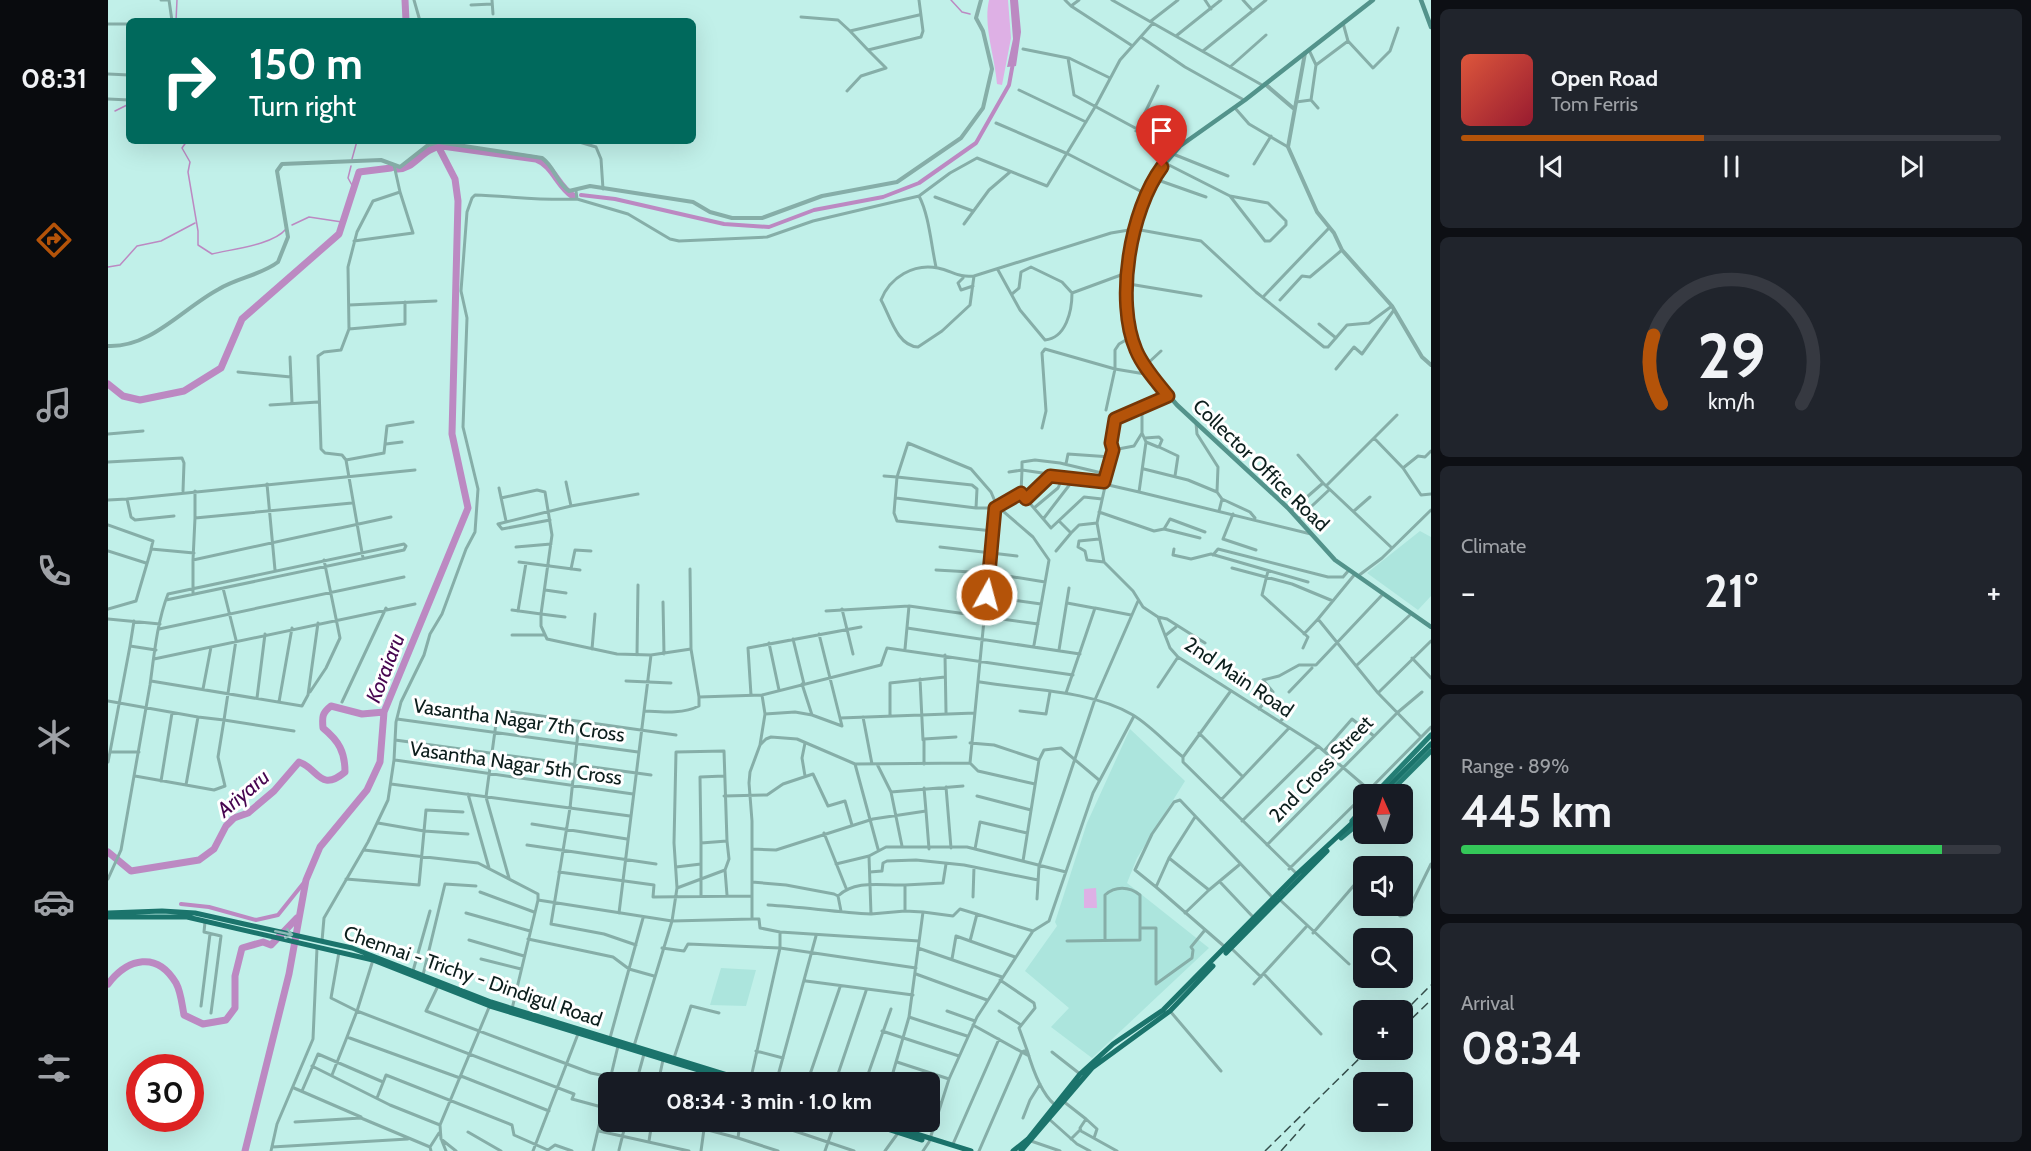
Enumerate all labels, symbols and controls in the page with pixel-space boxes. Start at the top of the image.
text: 150 m [249,38,363,90]
icon: right [150,42,228,120]
text: 08:31 [21,62,87,95]
text: Open Road [1551,65,1658,92]
text: Turn right [249,90,356,123]
text: Tom Ferris [1551,92,1638,116]
pin [1136,105,1187,167]
icon: arrive [1145,114,1178,147]
icon: previous [1535,150,1568,183]
icon: pause [1715,150,1748,183]
icon: next [1895,150,1928,183]
icon: directions [33,219,75,261]
text: 29 [1697,318,1765,394]
icon: music [33,384,75,426]
text: km/h [1708,389,1754,415]
street label: Collector Office Road [1188,394,1334,536]
text: Climate [1461,534,1526,558]
icon: phone [33,550,75,592]
position arrow [955,563,1019,627]
text: 21° [1704,564,1758,618]
text: − [1461,572,1476,612]
text: + [1986,572,2001,612]
water label: Koraiaru [360,630,410,706]
street label: 2nd Main Road [1180,632,1298,722]
street label: Vasantha Nagar 7th Cross [412,693,626,747]
street label: 2nd Cross Street [1264,711,1378,827]
icon: climate [33,716,75,758]
street label: Vasantha Nagar 5th Cross [408,736,624,790]
text: Range · 89% [1461,754,1569,778]
water label: Ariyaru [211,764,274,823]
north arrow [1353,784,1413,844]
map controls [1353,784,1413,1132]
text: 445 km [1461,784,1612,838]
button: sound [1353,856,1413,916]
icon: car [33,881,75,923]
street label: Chennai - Trichy - Dindigul Road [341,920,605,1032]
one-way arrow [274,927,293,939]
button: search [1353,928,1413,988]
text: Arrival [1461,991,1514,1015]
button: + [1353,1000,1413,1060]
text: 08:34 [1461,1021,1582,1075]
icon: filters [33,1047,75,1089]
speed limit sign: 30 [126,1054,204,1132]
button: − [1353,1072,1413,1132]
text: 08:34 · 3 min · 1.0 km [666,1088,872,1115]

